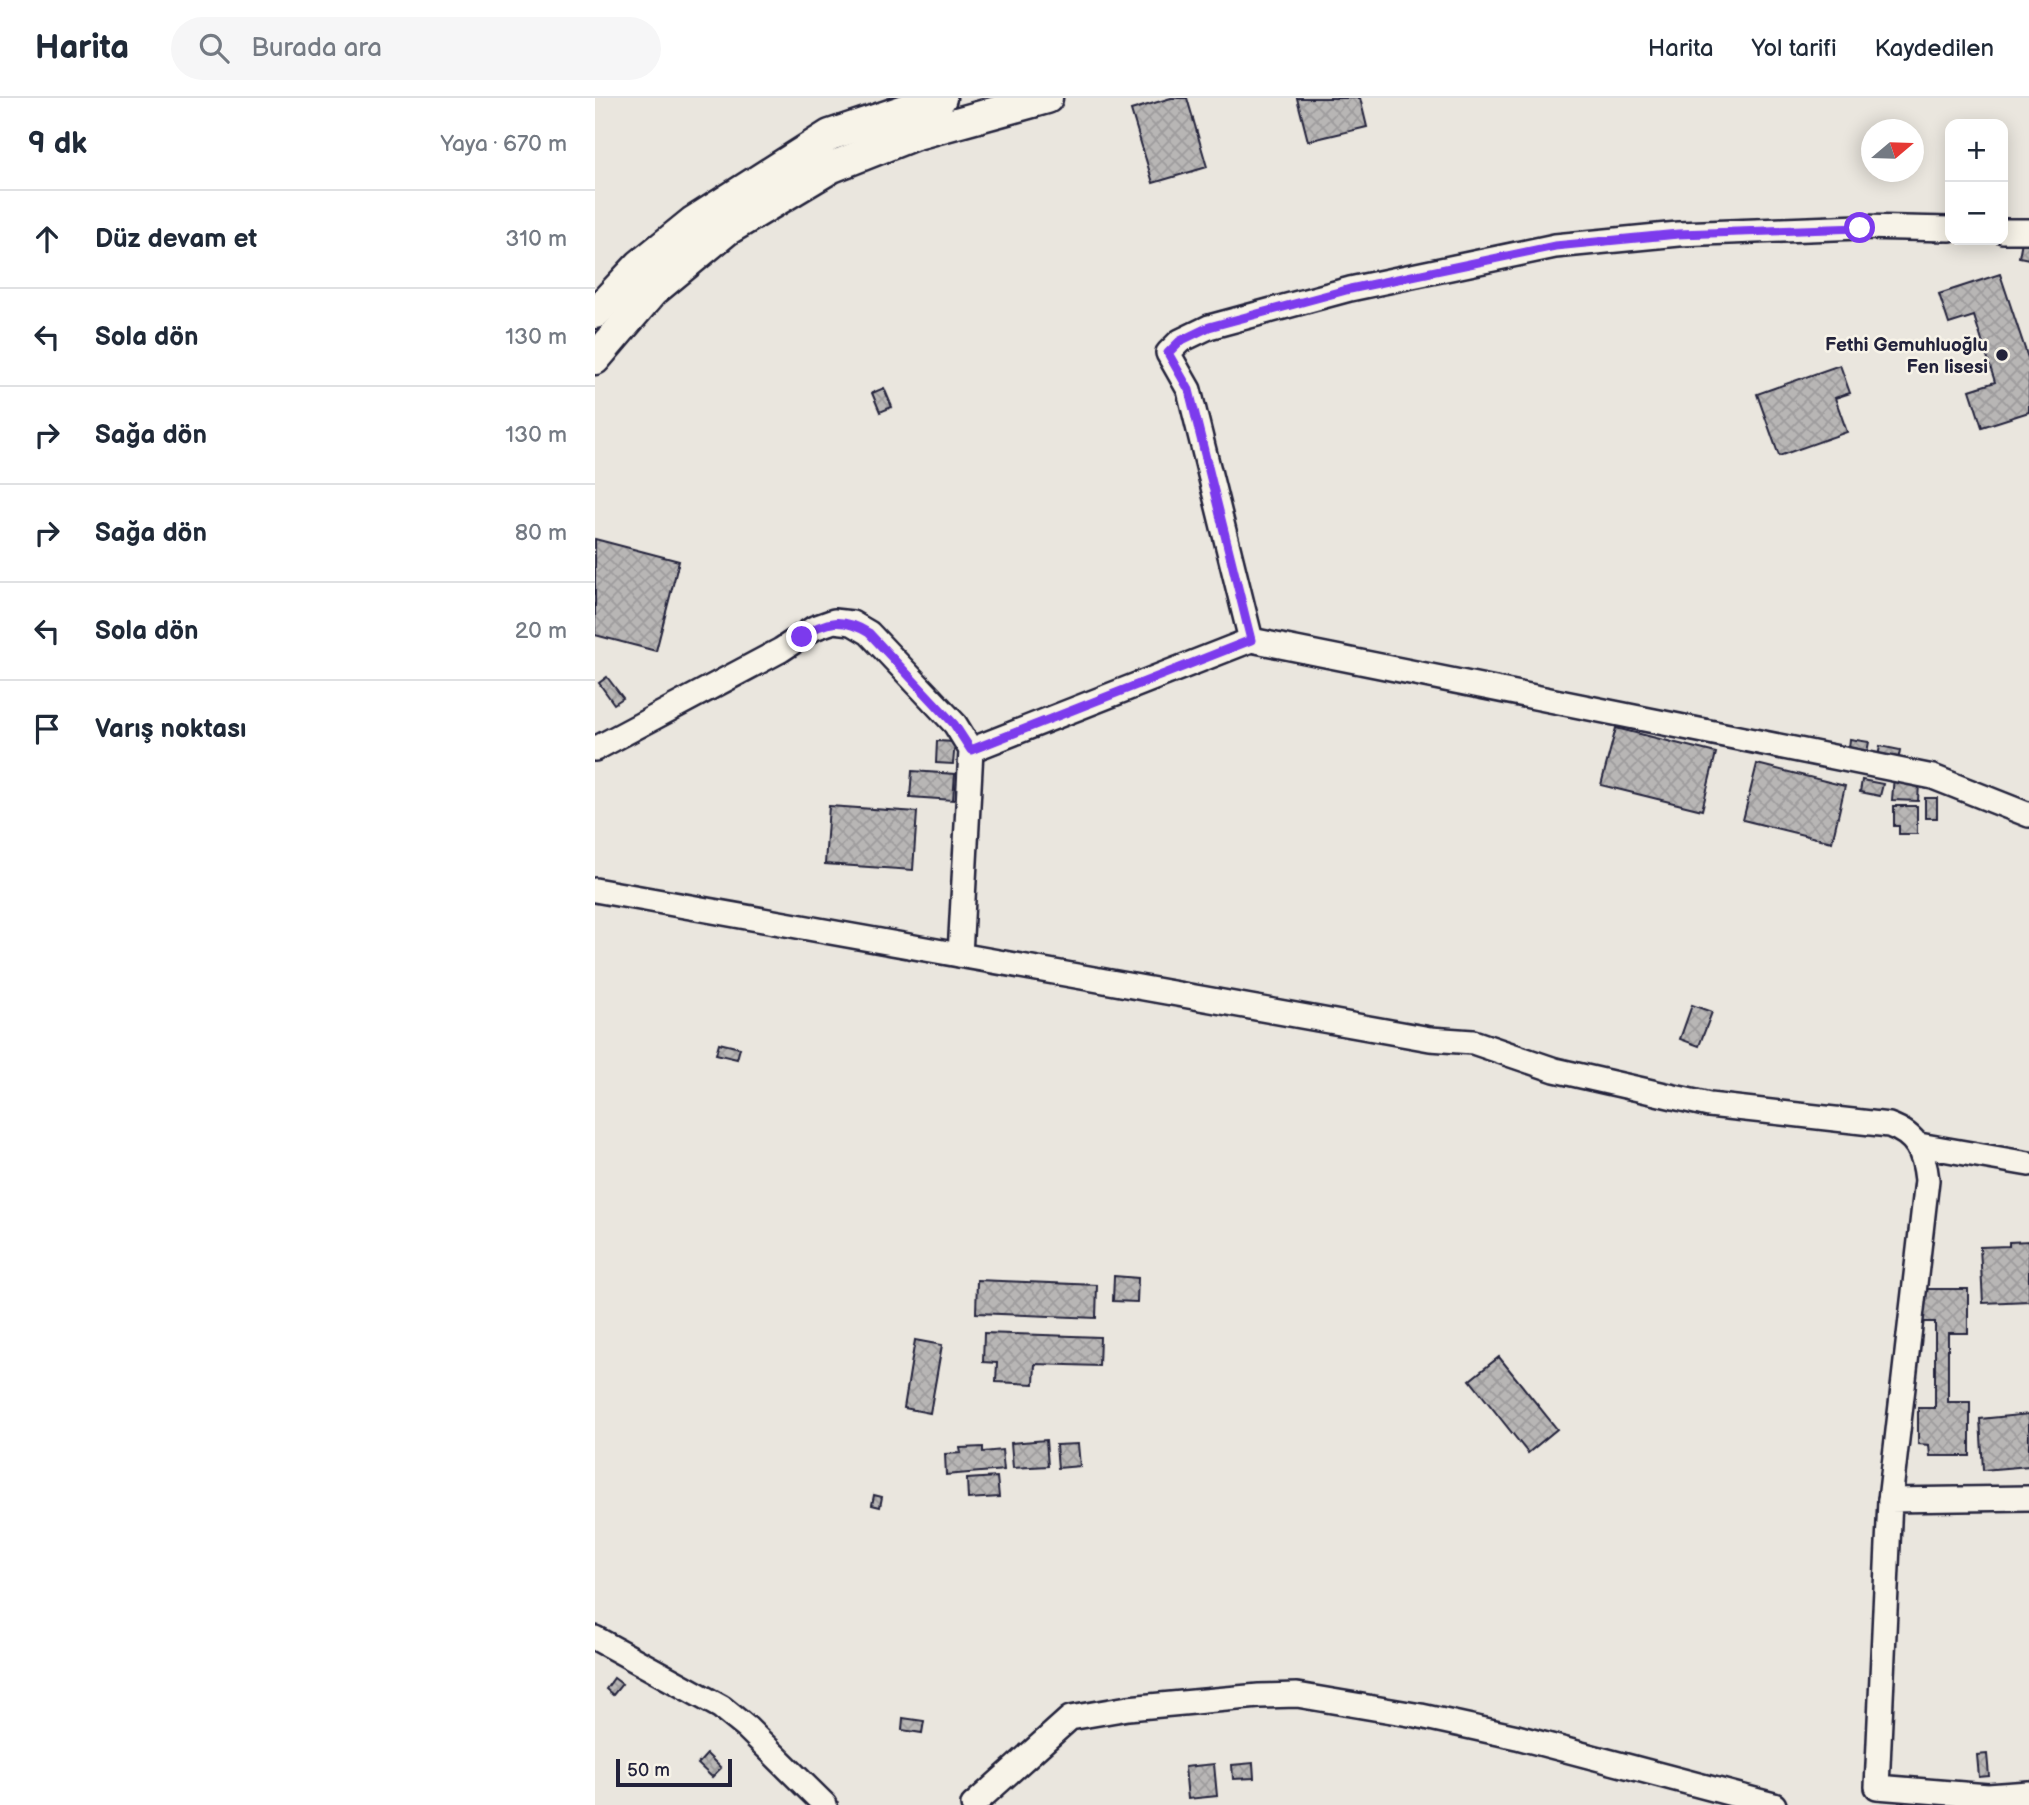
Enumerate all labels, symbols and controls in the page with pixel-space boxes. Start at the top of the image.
search box [171,17,661,80]
text: Harita [35,28,129,68]
icon: search [195,29,233,67]
text: Burada ara [251,33,382,64]
text: Harita [1648,34,1713,63]
text: Yol tarifi [1751,34,1837,63]
text: Kaydedilen [1875,34,1994,63]
north arrow [1861,119,1924,182]
map controls [1945,119,2008,245]
button: + [1945,119,2008,182]
text: 9 dk [28,126,87,162]
text: Yaya · 670 m [441,130,567,158]
button: − [1945,182,2008,245]
route start [1844,212,1875,243]
icon: ahead [28,220,66,258]
text: Düz devam et [95,224,257,255]
text: 310 m [505,225,567,253]
icon: left [28,318,66,356]
text: Sola dön [95,322,199,353]
text: 130 m [505,323,567,351]
place label: Fethi Gemuhluoğlu Fen lisesi [1825,334,1988,379]
marker: Fethi Gemuhluoğlu Fen lisesi [1994,347,2010,363]
icon: right [28,416,66,454]
text: Sağa dön [95,420,207,451]
text: 130 m [505,421,567,449]
icon: right [28,514,66,552]
text: Sağa dön [95,518,207,549]
text: 80 m [515,519,567,547]
icon: left [28,612,66,650]
text: Sola dön [95,616,199,647]
text: 20 m [515,617,567,645]
route end [786,621,817,652]
icon: arrive [28,710,66,748]
text: Varış noktası [95,714,246,745]
scale bar [616,1756,731,1788]
text: 50 m [627,1759,670,1782]

